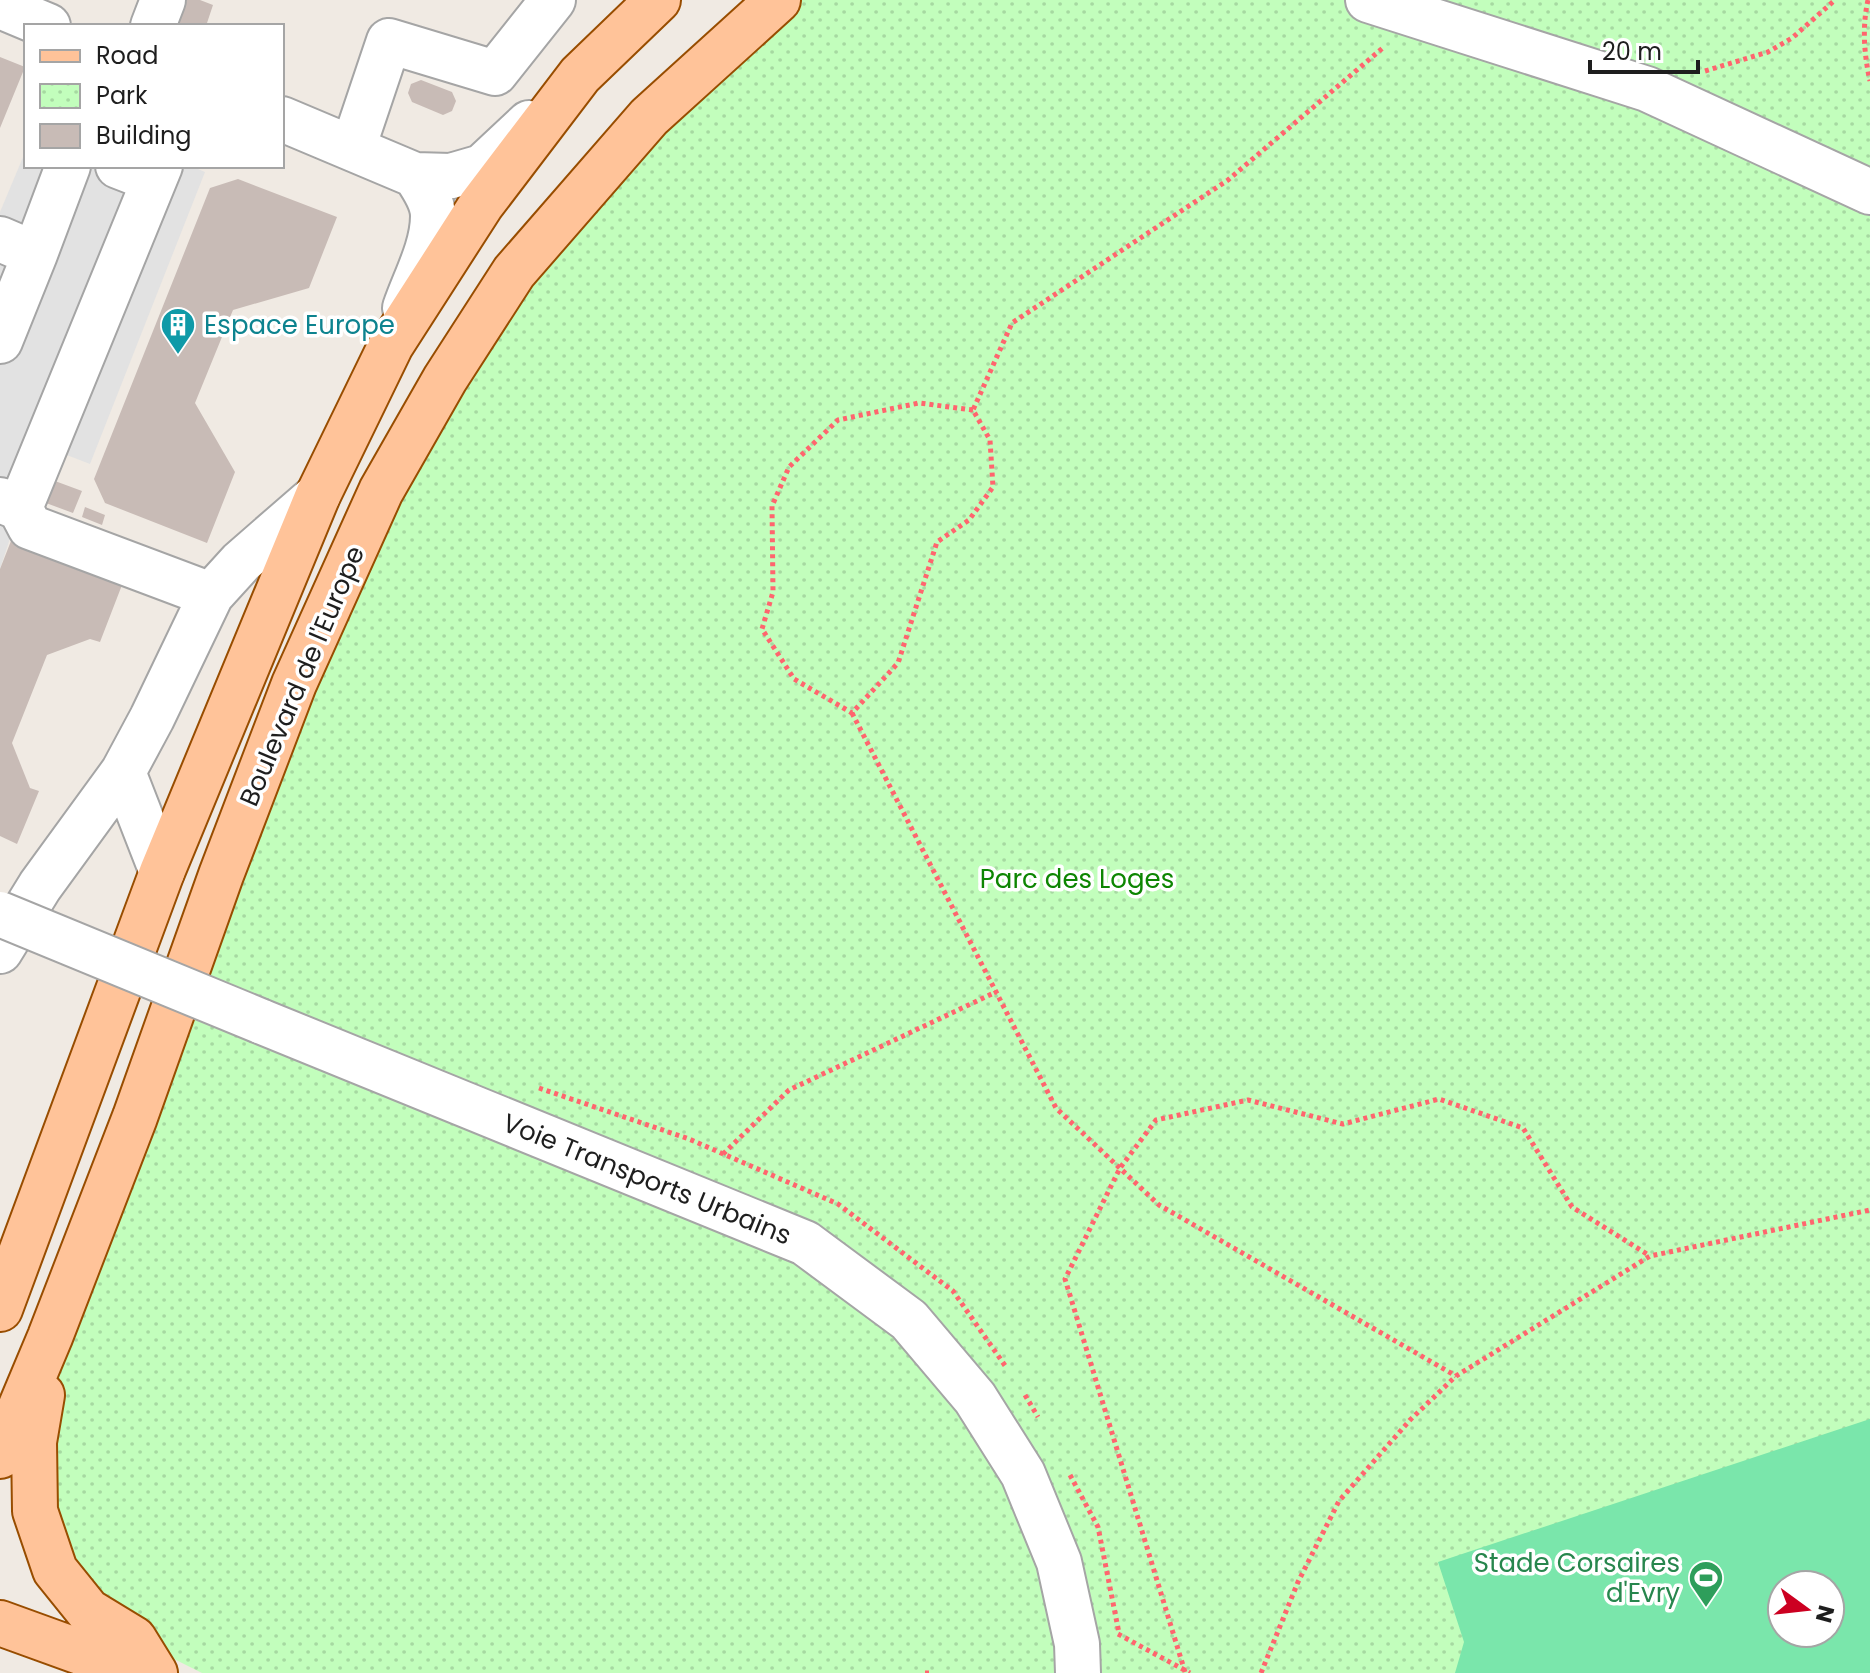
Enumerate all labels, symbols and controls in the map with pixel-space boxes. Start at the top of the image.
legend [24,24,284,168]
scale bar [1590,24,1698,74]
text: 20 m [1602,35,1662,68]
text: Road [96,39,158,72]
text: Park [96,79,148,112]
text: Building [96,119,192,152]
building icon: Espace Europe [159,306,197,356]
place label: Espace Europe [204,307,395,343]
street label: Boulevard de l'Europe [231,540,373,812]
park label: Parc des Loges [980,861,1174,897]
street label: Voie Transports Urbains [497,1105,797,1253]
place label: Stade Corsaires d'Evry [1474,1545,1680,1611]
sports icon: Stade Corsaires d'Evry [1687,1559,1725,1609]
north arrow [1766,1569,1846,1649]
text: N [1808,1602,1842,1626]

